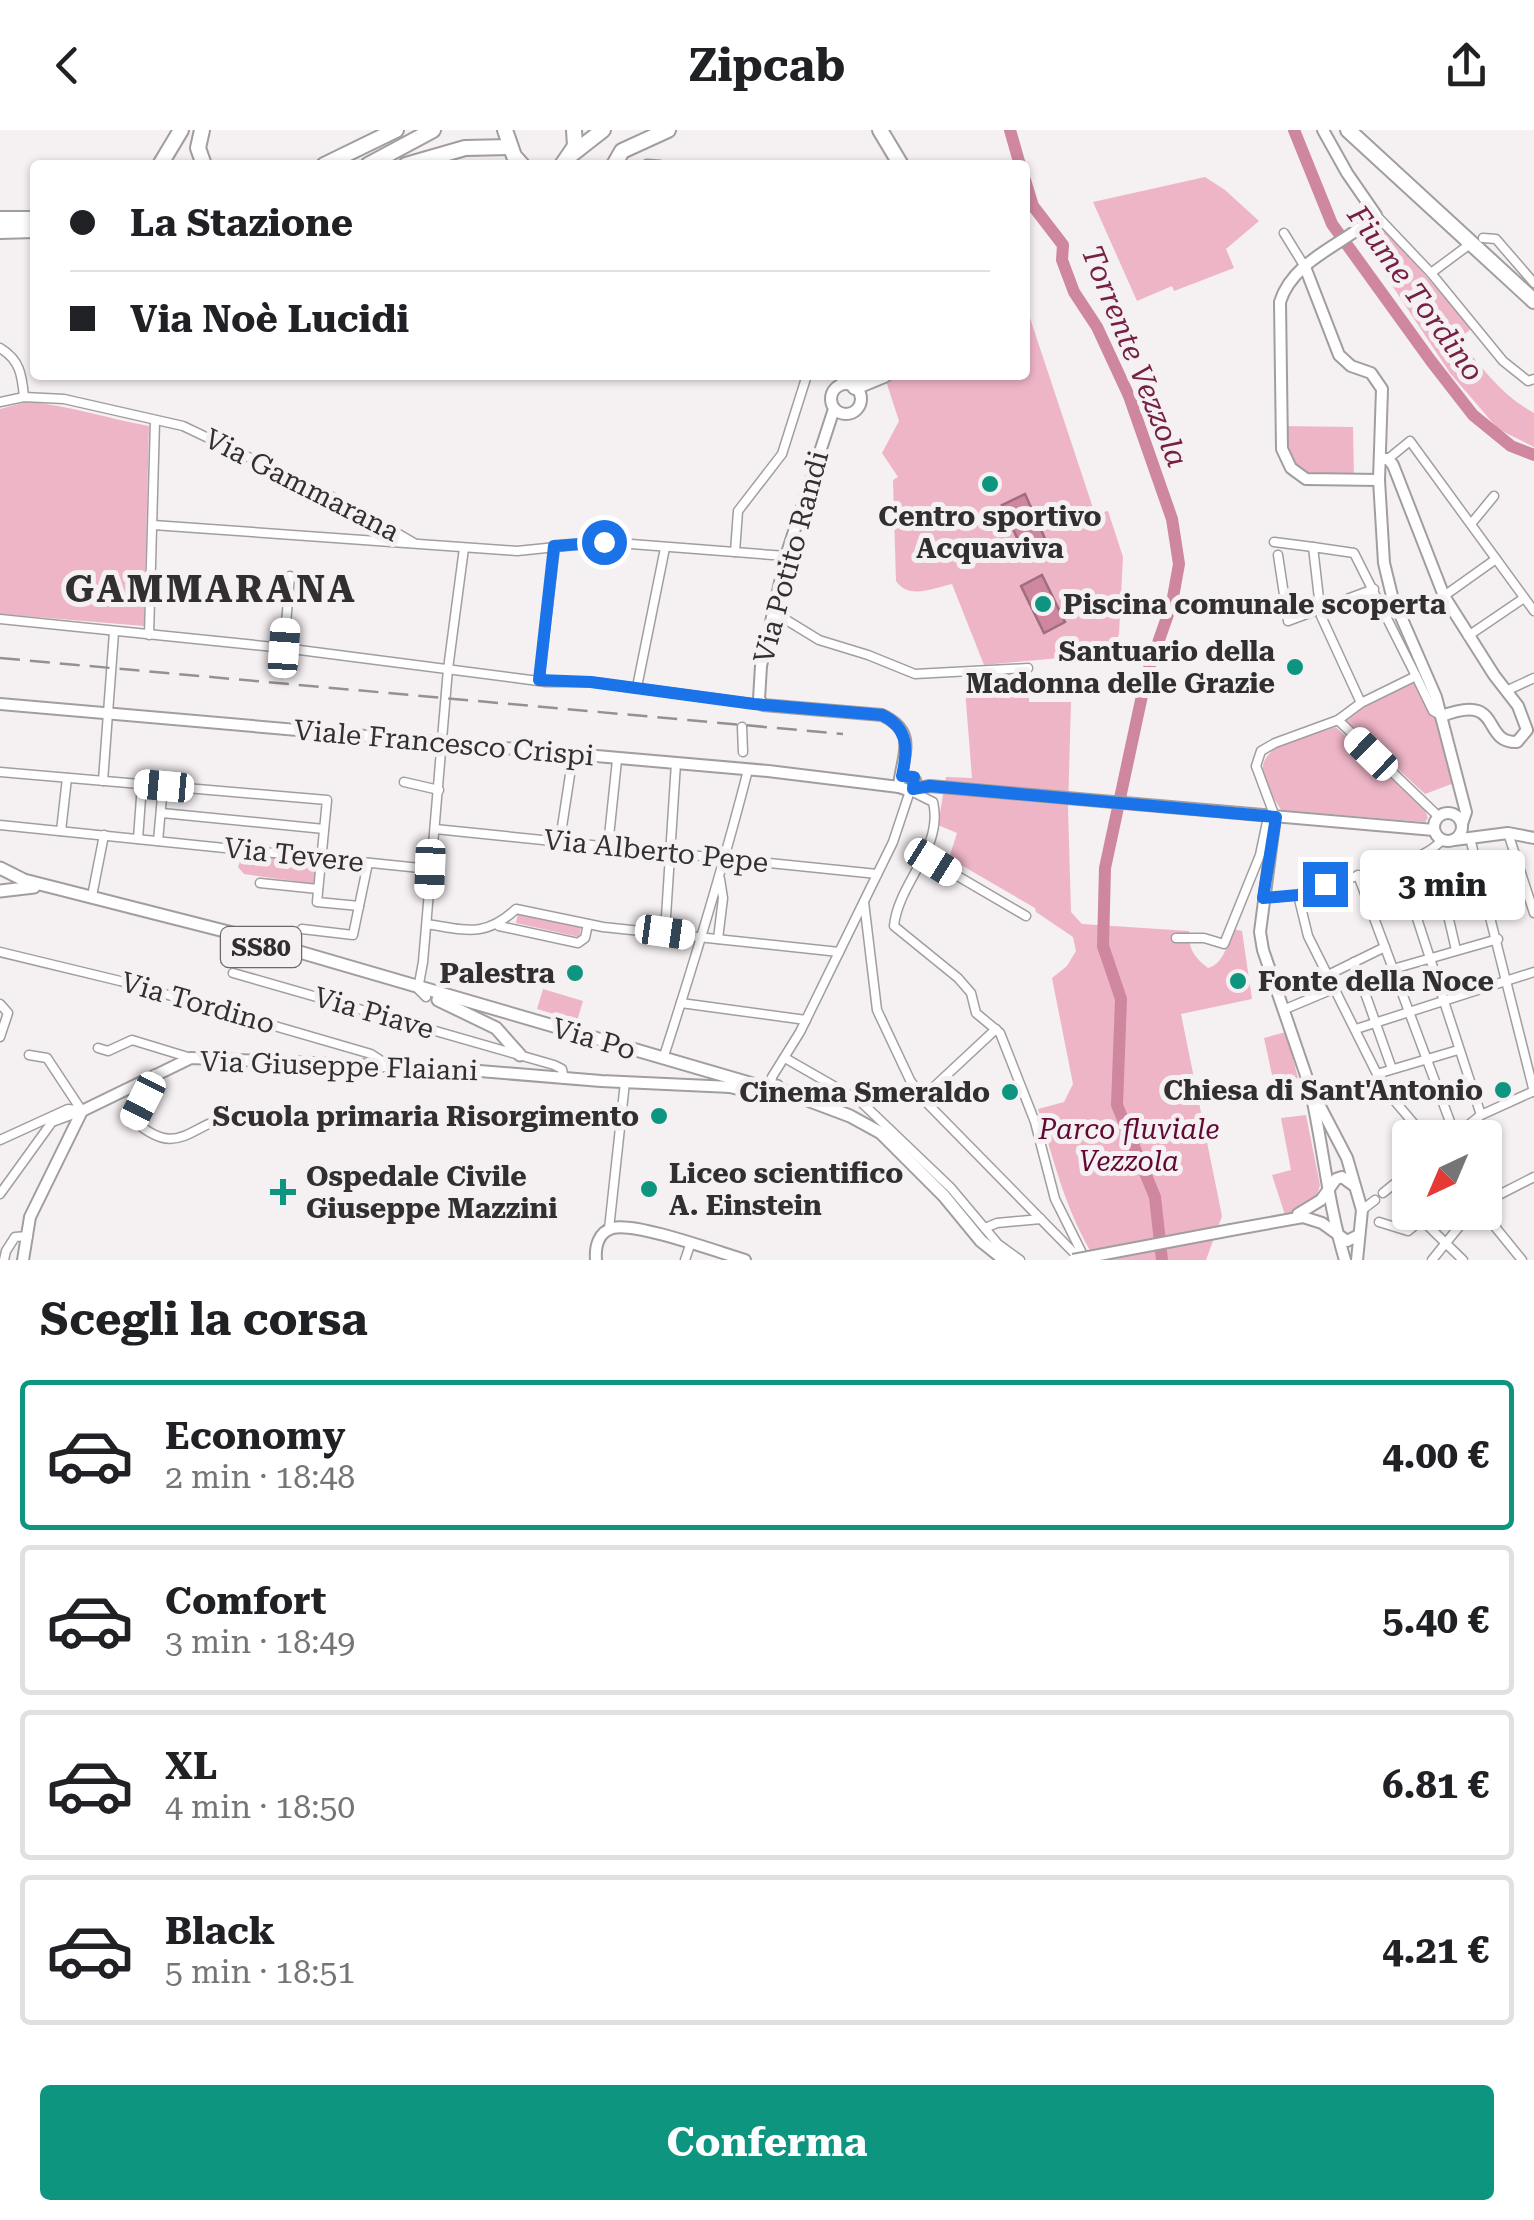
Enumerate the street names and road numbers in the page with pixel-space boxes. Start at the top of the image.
street label: Via Gammarana [199,422,405,548]
street label: Via Potito Randi [747,447,835,667]
street label: Viale Francesco Crispi [293,713,595,773]
street label: Via Alberto Pepe [542,823,770,879]
street label: Via Tevere [222,831,366,879]
road number: SS80 [221,927,301,967]
street label: Via Tordino [117,965,279,1041]
street label: Via Piave [310,980,438,1046]
street label: Via Po [548,1011,640,1067]
street label: Via Giuseppe Flaiani [199,1045,479,1087]

